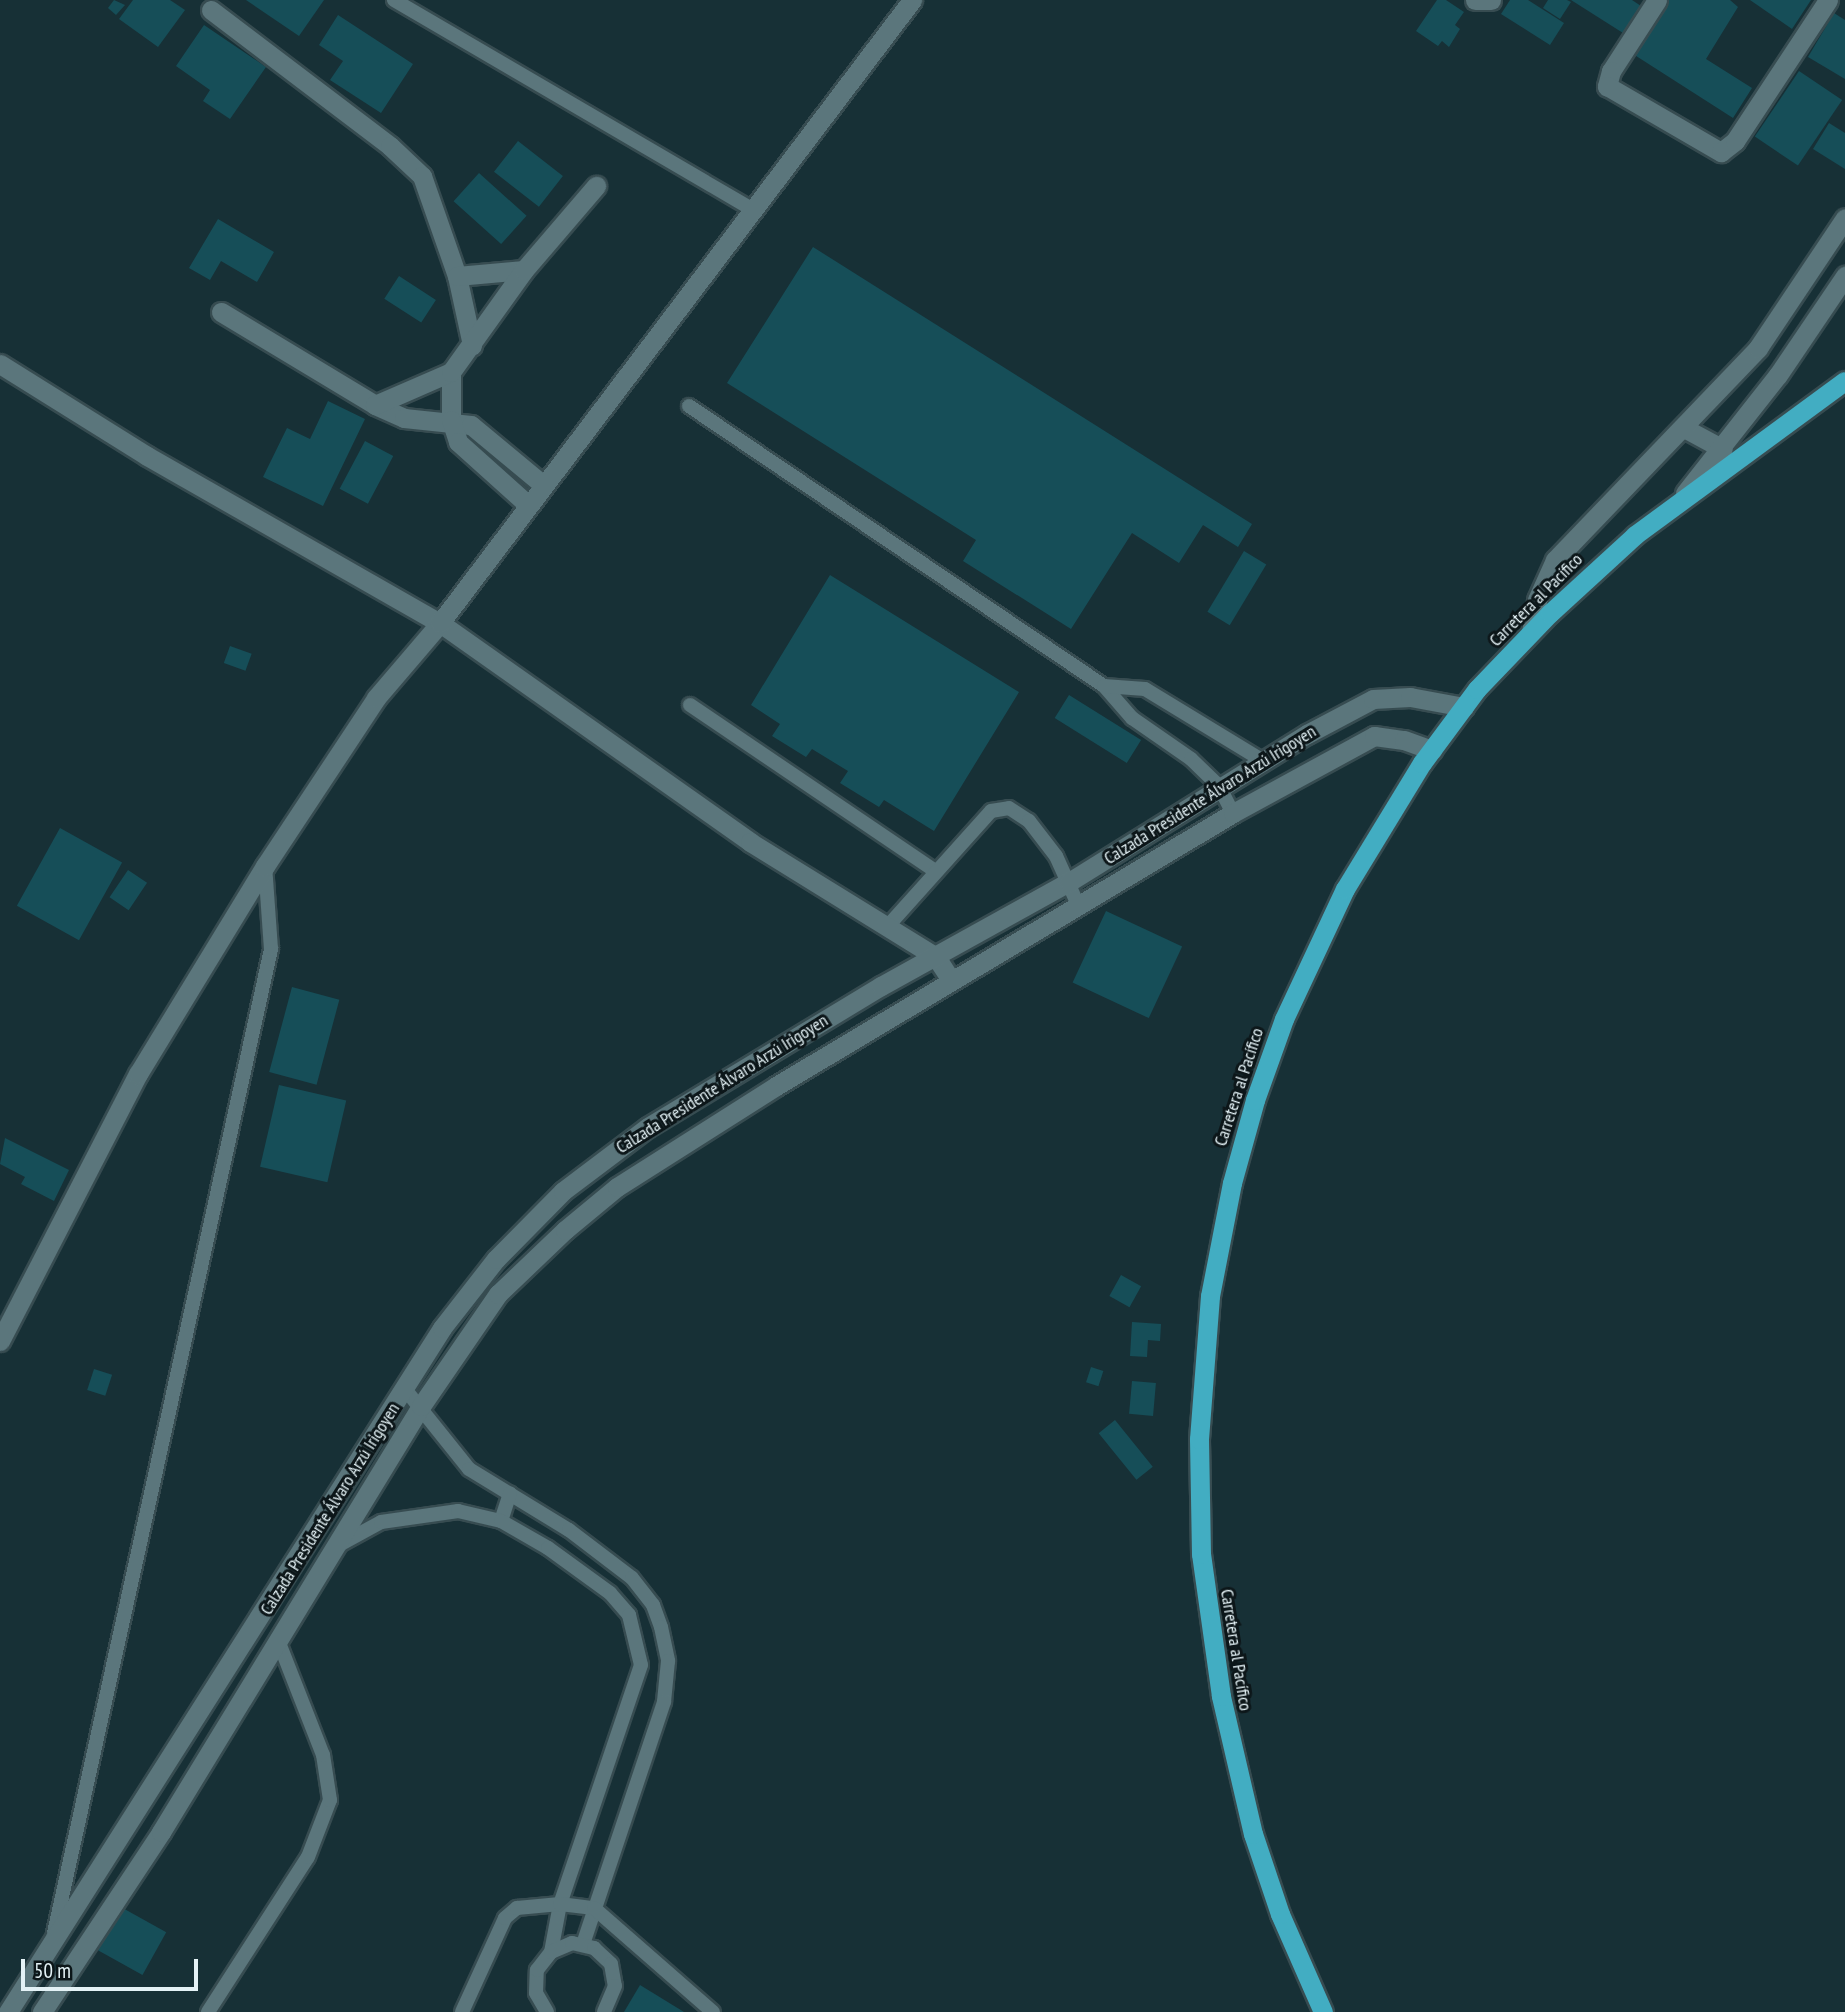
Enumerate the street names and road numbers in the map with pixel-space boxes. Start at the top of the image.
street label: Carretera al Pacífico [1485,549,1587,651]
street label: Calzada Presidente Álvaro Arzú Irigoyen [1100,721,1320,869]
street label: Calzada Presidente Álvaro Arzú Irigoyen [612,1010,832,1158]
street label: Carretera al Pacífico [1210,1025,1268,1149]
street label: Calzada Presidente Álvaro Arzú Irigoyen [256,1399,404,1619]
street label: Carretera al Pacífico [1216,1588,1256,1712]

